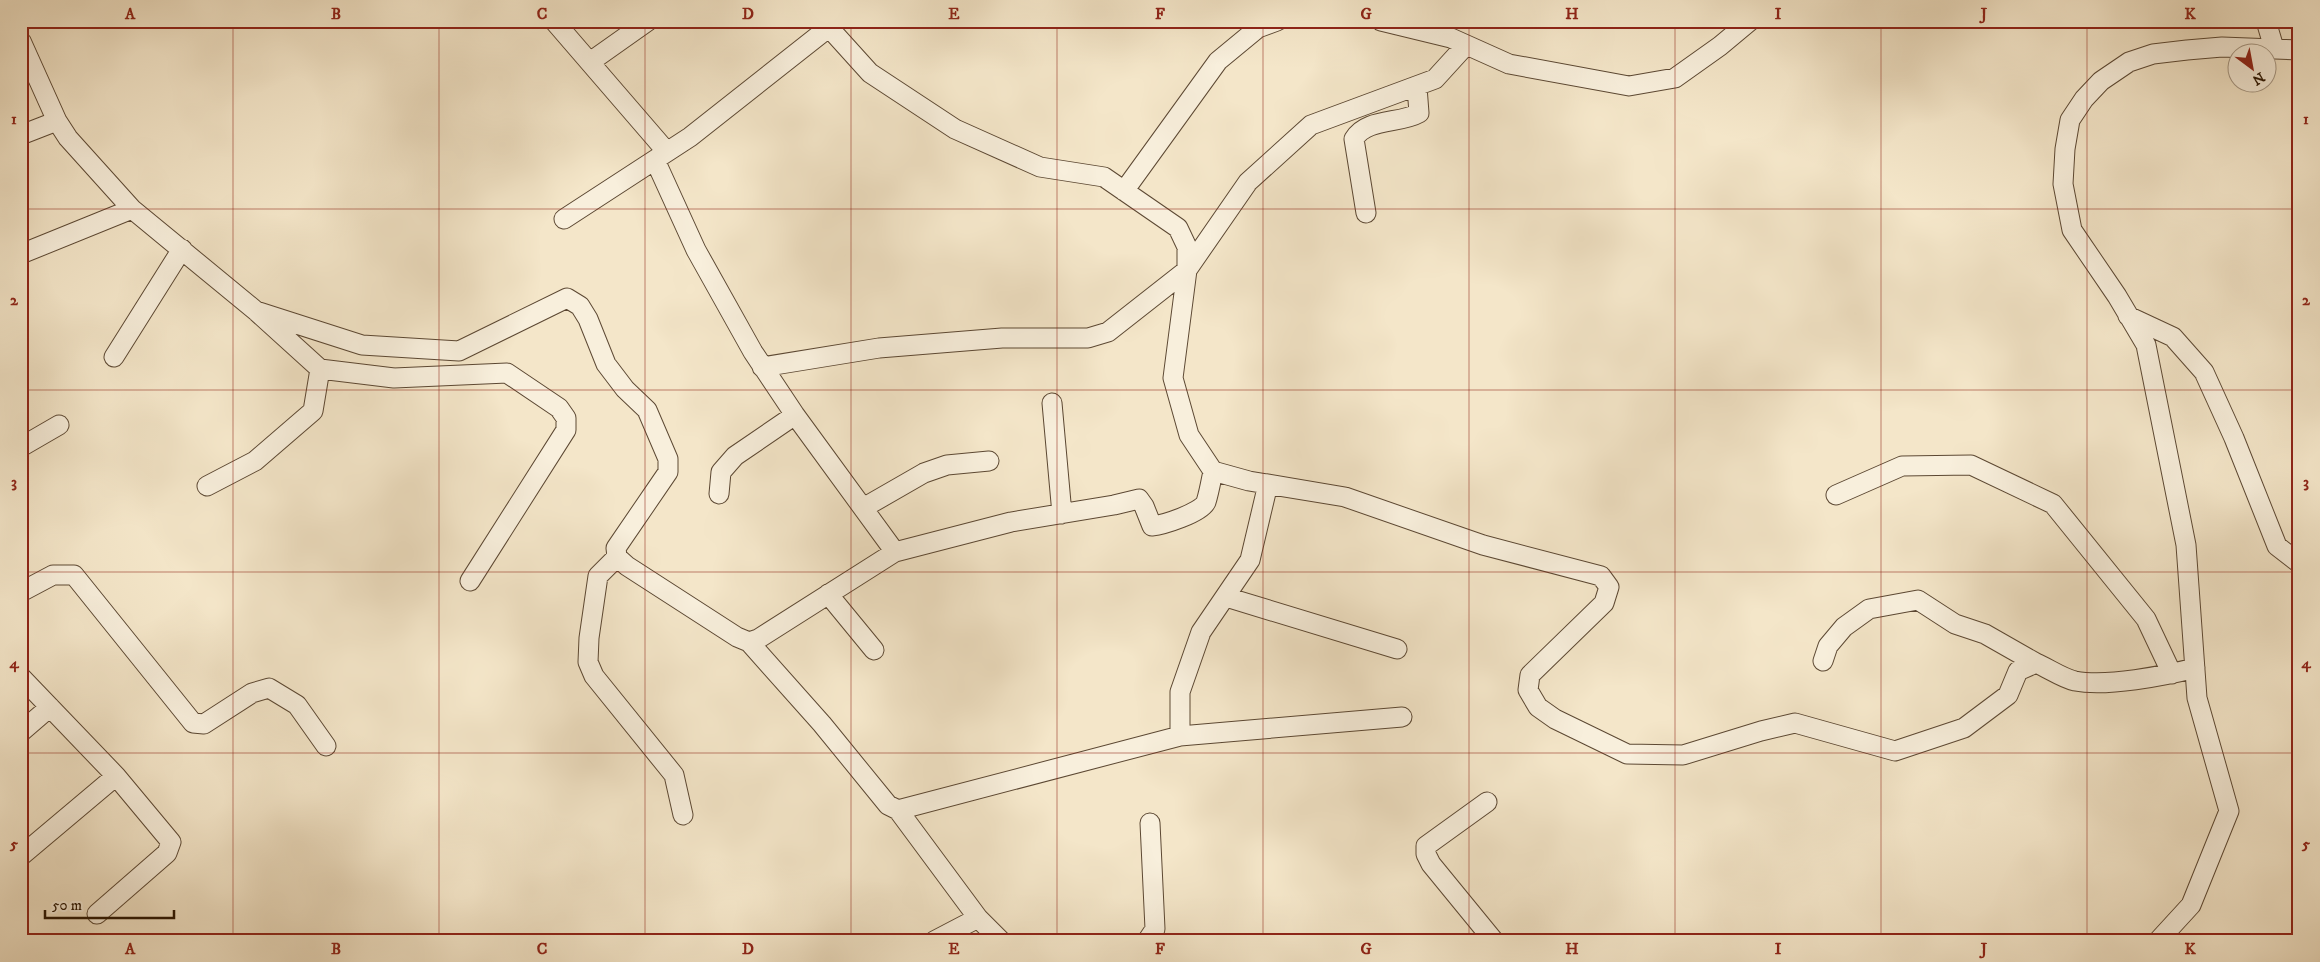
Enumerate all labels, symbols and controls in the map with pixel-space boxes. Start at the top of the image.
text: A [124,4,136,24]
text: B [331,4,341,24]
text: C [537,4,547,24]
text: D [742,4,754,24]
text: E [948,4,960,24]
text: F [1155,4,1165,24]
text: G [1360,4,1372,24]
text: H [1565,4,1579,24]
text: I [1775,4,1782,24]
text: J [1979,4,1988,24]
text: K [2184,4,2196,24]
north arrow [2228,42,2278,92]
text: N [2248,67,2268,89]
text: 1 [11,109,17,129]
text: 1 [2303,109,2309,129]
text: 2 [10,290,19,310]
text: 2 [2302,290,2311,310]
text: 3 [11,472,17,492]
text: 3 [2303,472,2309,492]
text: 4 [8,653,19,673]
text: 4 [2300,653,2311,673]
text: 5 [9,834,18,854]
text: 5 [2301,834,2310,854]
scale bar [45,887,174,919]
text: 50 m [52,896,82,915]
text: A [124,939,136,959]
text: B [331,939,341,959]
text: C [537,939,547,959]
text: D [742,939,754,959]
text: E [948,939,960,959]
text: F [1155,939,1165,959]
text: G [1360,939,1372,959]
text: H [1565,939,1579,959]
text: I [1775,939,1782,959]
text: J [1979,939,1988,959]
text: K [2184,939,2196,959]

